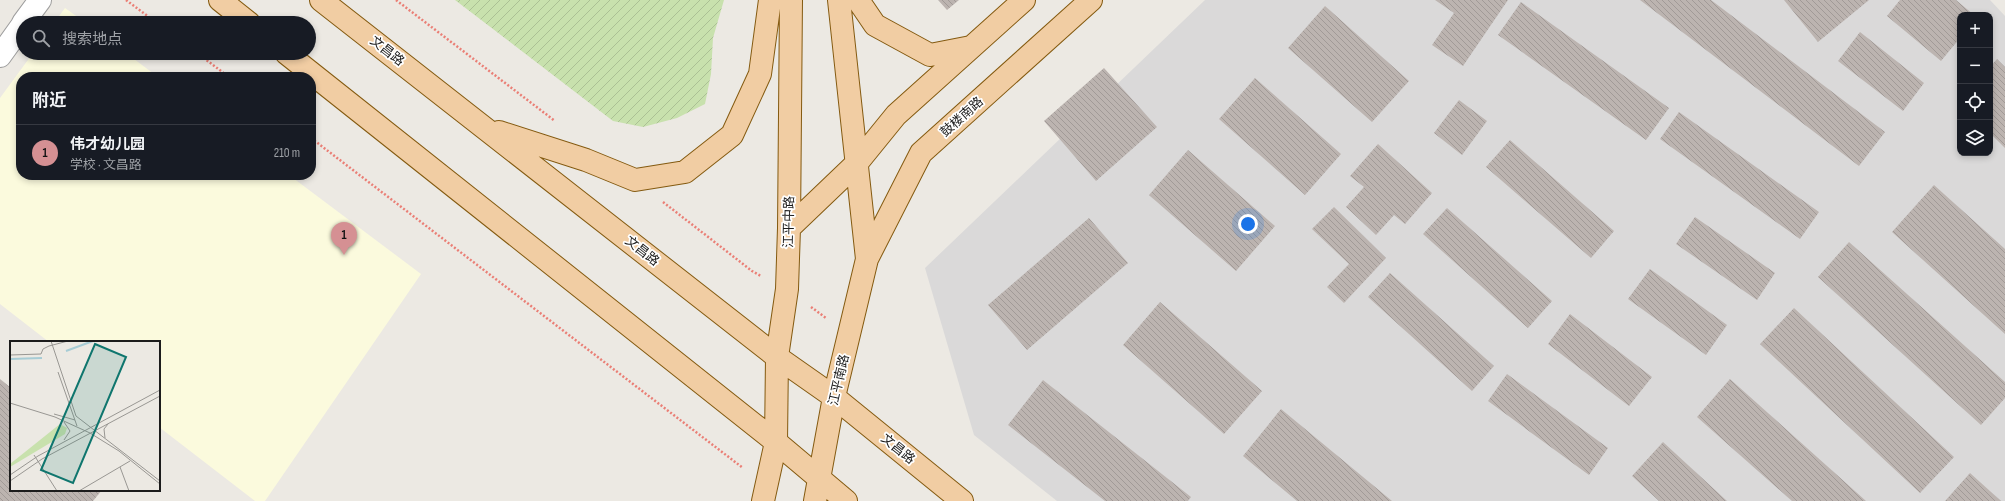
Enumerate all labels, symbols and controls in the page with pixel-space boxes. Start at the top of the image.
map controls [1957,12,1993,156]
button: + [1957,12,1993,48]
search box [16,16,316,60]
icon: search [30,27,52,49]
text: 搜索地点 [62,30,122,49]
street label: 文昌路 [367,33,407,69]
button: − [1957,48,1993,84]
button: locate [1957,84,1993,120]
text: 附近 [32,91,66,111]
street label: 鼓楼南路 [937,94,987,140]
button: layers [1957,120,1993,156]
text: 伟才幼儿园 [70,135,145,154]
text: 1 [42,145,48,161]
text: 210 m [274,145,300,161]
text: 学校 · 文昌路 [70,157,142,173]
street label: 江平中路 [781,196,797,248]
your location [1238,214,1258,234]
pin: 1 [331,222,357,255]
street label: 文昌路 [622,233,662,269]
inset map [10,341,160,491]
street label: 江平南路 [825,353,853,407]
street label: 文昌路 [878,431,918,467]

